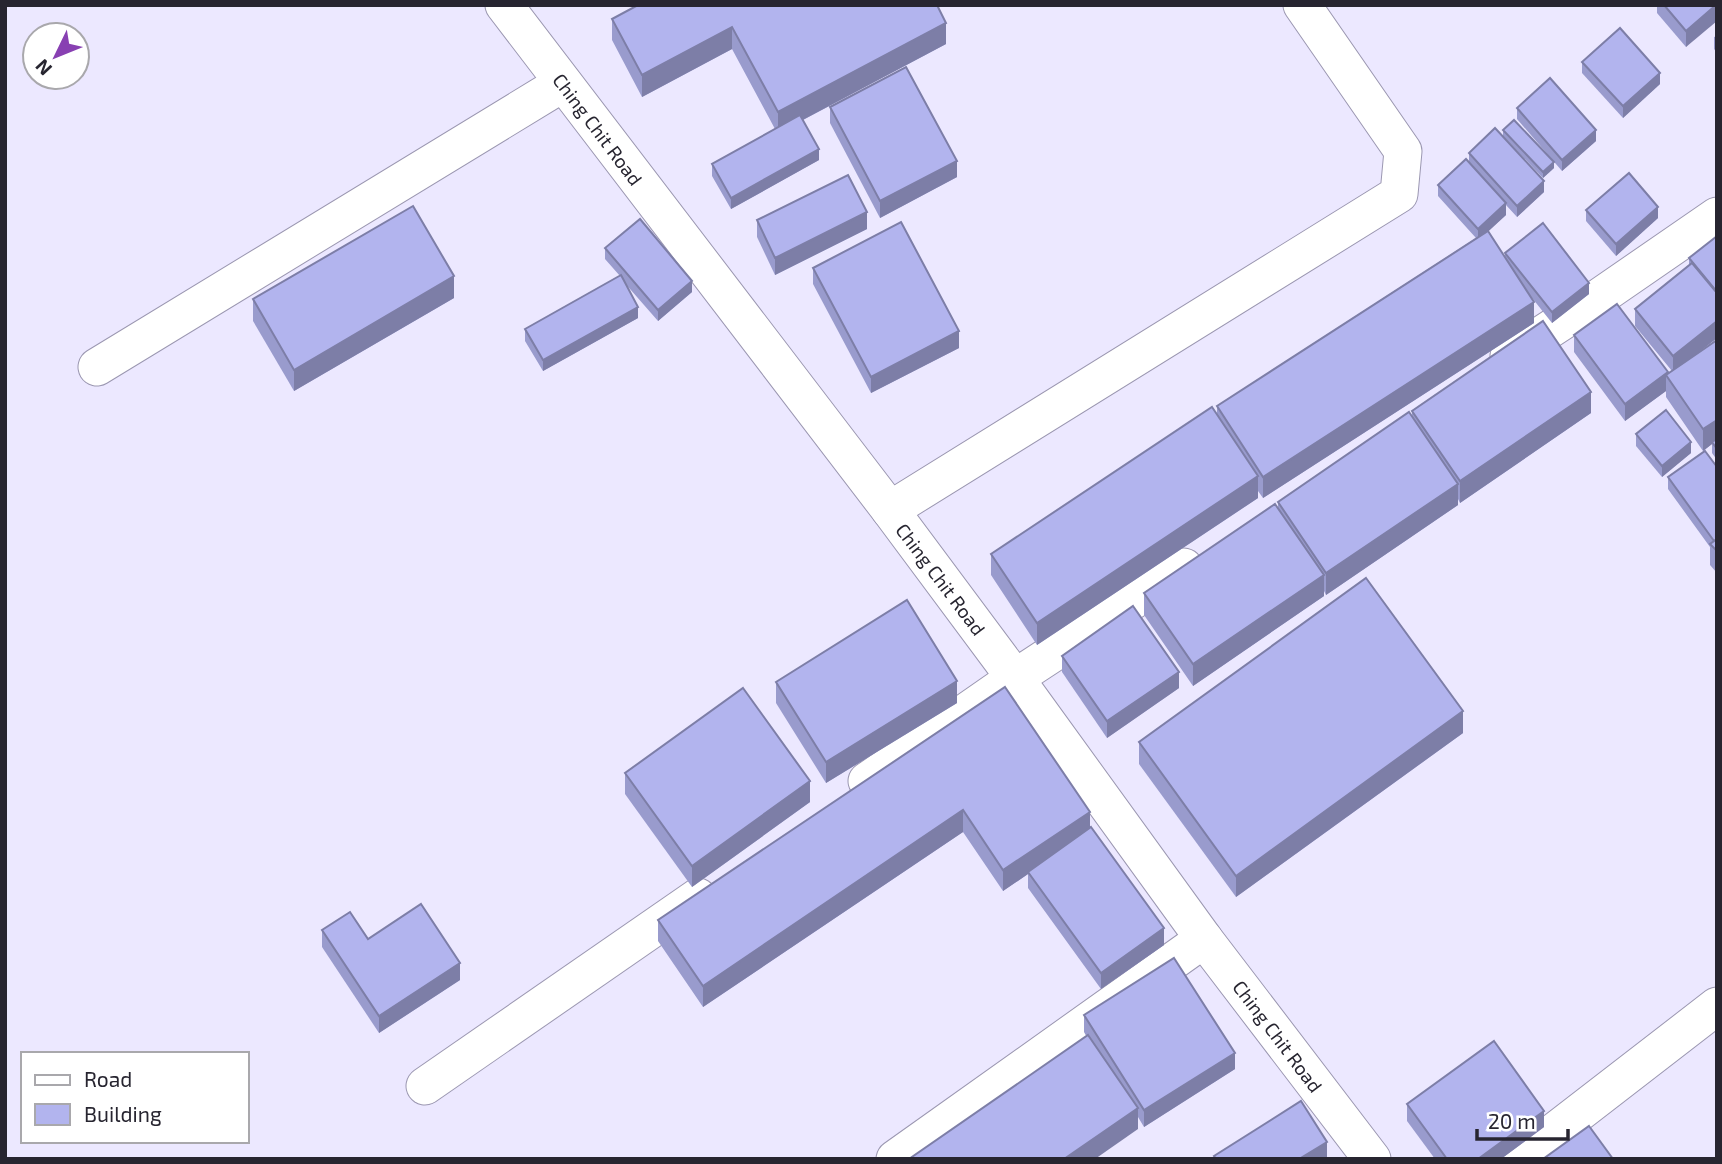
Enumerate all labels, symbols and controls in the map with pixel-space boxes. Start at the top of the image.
north arrow [21,21,91,91]
text: N [30,55,56,81]
street label: Ching Chit Road [548,68,648,190]
street label: Ching Chit Road [891,518,991,640]
street label: Ching Chit Road [1228,975,1328,1097]
legend [21,1052,248,1143]
text: Road [84,1066,132,1091]
scale bar [1477,1098,1568,1142]
text: Building [84,1101,162,1126]
text: 20 m [1488,1108,1536,1133]

